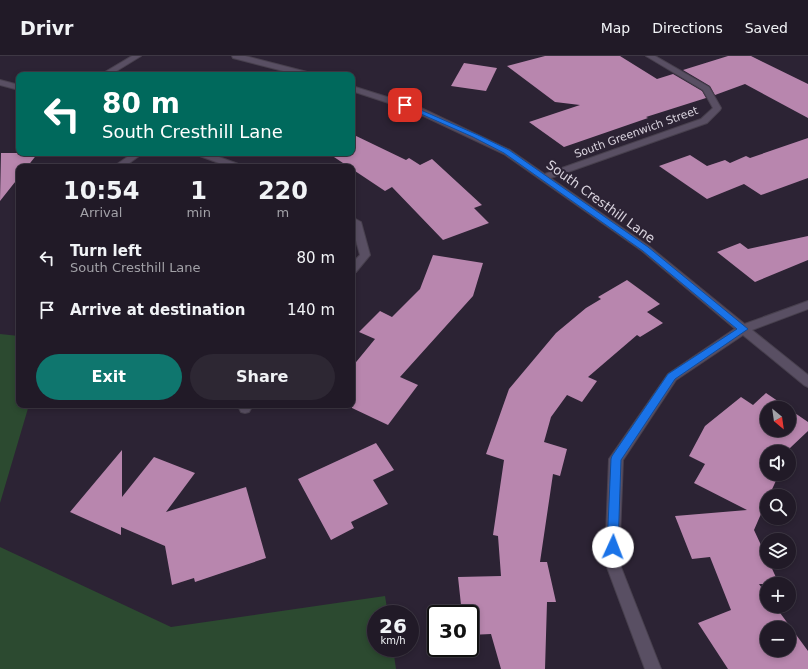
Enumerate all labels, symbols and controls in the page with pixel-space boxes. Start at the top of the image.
text: Drivr [20,17,73,39]
text: Map [601,20,630,36]
text: Directions [652,20,723,36]
text: Saved [745,20,788,36]
text: 80 m [102,87,180,120]
icon: left [36,88,88,140]
pin [388,88,422,122]
icon: arrive [394,94,416,116]
street label: South Greenwich Street [573,104,700,161]
text: South Cresthill Lane [102,121,283,142]
street label: South Cresthill Lane [543,157,658,246]
text: 10:54 [63,177,139,205]
text: 1 [190,177,207,205]
text: 220 [258,177,308,205]
text: Arrival [80,205,122,220]
text: min [186,205,211,220]
text: m [277,205,289,220]
text: Turn left [70,242,142,260]
icon: left [36,247,58,269]
text: 80 m [297,249,335,267]
text: South Cresthill Lane [70,260,201,275]
icon: arrive [36,299,58,321]
text: Arrive at destination [70,301,245,319]
text: 140 m [287,301,335,319]
button: Exit [36,354,182,400]
button: Share [190,354,335,400]
north arrow [760,401,796,437]
map controls [760,401,796,657]
button: sound [760,445,796,481]
button: search [760,489,796,525]
position arrow [592,526,634,568]
button: layers [760,533,796,569]
button: + [760,577,796,613]
speed limit sign: 30 [427,605,479,657]
text: 26 [379,614,407,638]
button: − [760,621,796,657]
text: km/h [380,635,406,646]

